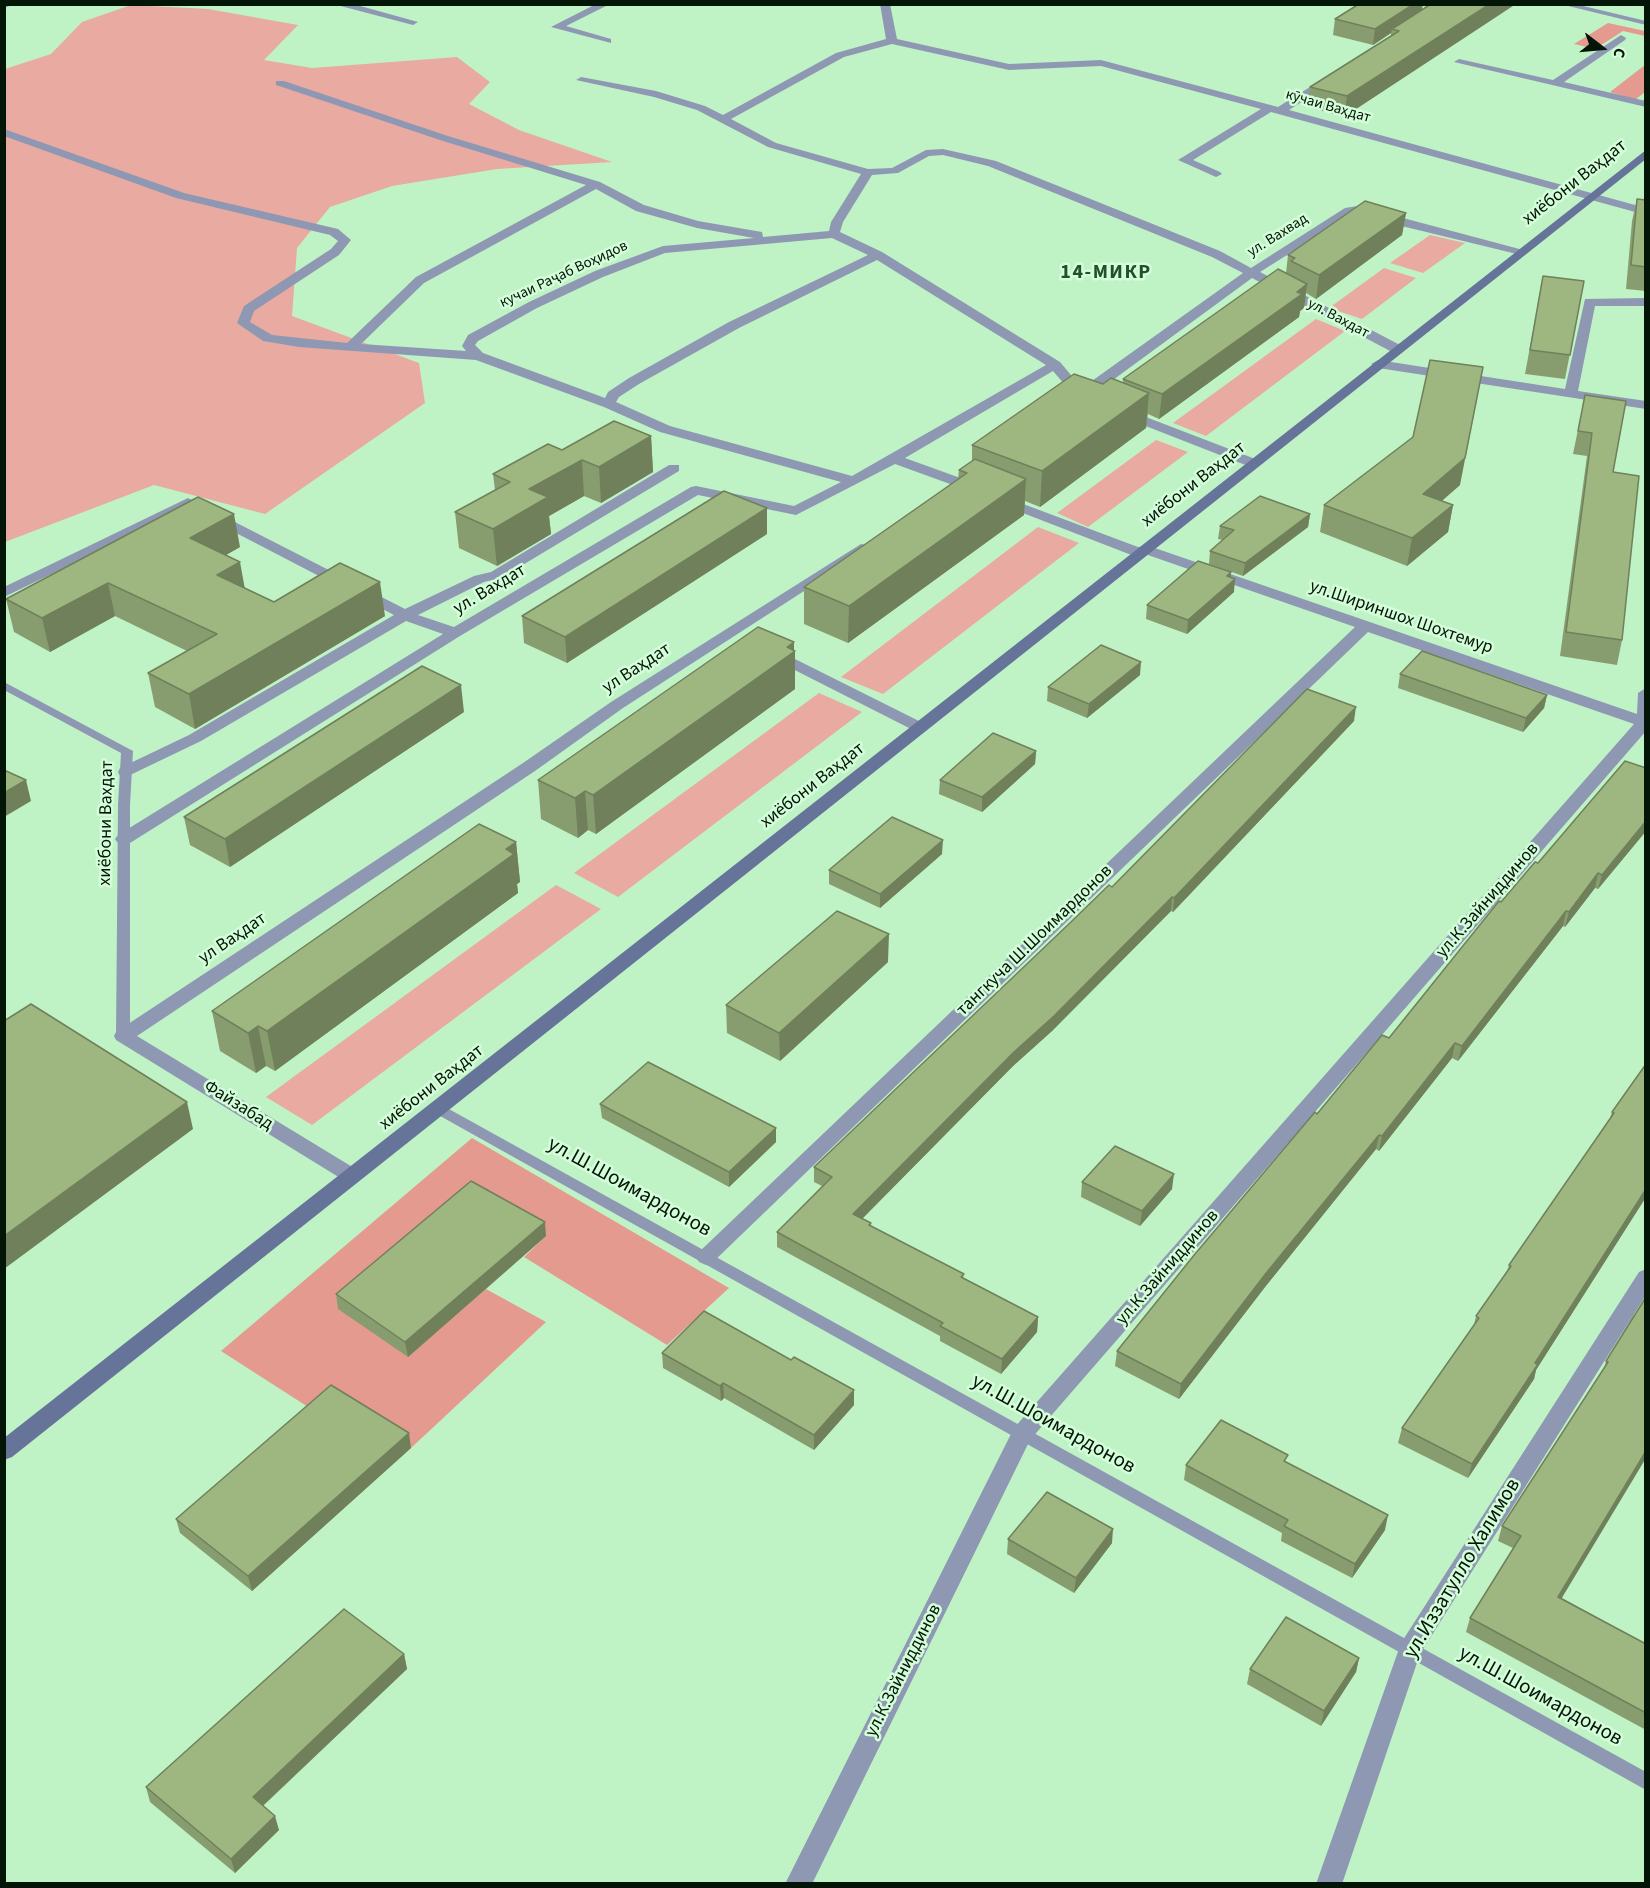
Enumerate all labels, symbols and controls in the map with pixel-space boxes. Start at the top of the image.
north arrow [1572,18,1632,78]
text: С [1607,45,1631,60]
street label: кӯчаи Ваҳдат [1283,86,1373,128]
street label: хиёбони Ваҳдат [1519,136,1631,230]
street label: ул. Вахвад [1244,210,1312,262]
street label: кучаи Раҷаб Воҳидов [497,237,631,313]
district label: 14-МИКР [1060,262,1152,286]
street label: ул. Вахдат [1304,295,1372,343]
street label: хиёбони Ваҳдат [1138,438,1250,532]
street label: ул. Вахдат [450,560,530,620]
street label: ул.Шириншох Шохтемур [1306,576,1496,660]
street label: ул Ваҳдат [599,639,675,699]
street label: хиёбони Ваҳдат [757,739,869,833]
street label: хиёбони Вахдат [95,760,119,886]
street label: ул.К.Зайниддинов [1432,839,1544,963]
street label: тангкуча Ш.Шоимардонов [953,861,1117,1021]
street label: ул Ваҳдат [195,908,271,970]
street label: хиёбони Ваҳдат [376,1041,488,1135]
street label: Файзабад [199,1076,277,1136]
street label: ул.Ш.Шоимардонов [543,1133,715,1243]
street label: ул.К.Зайниддинов [1112,1206,1224,1330]
street label: ул.Ш.Шоимардонов [967,1370,1139,1480]
street label: ул.Иззатулло Халимов [1399,1474,1527,1664]
street label: ул.К.Зайниддинов [861,1601,947,1741]
street label: ул.Ш.Шоимардонов [1454,1642,1626,1752]

